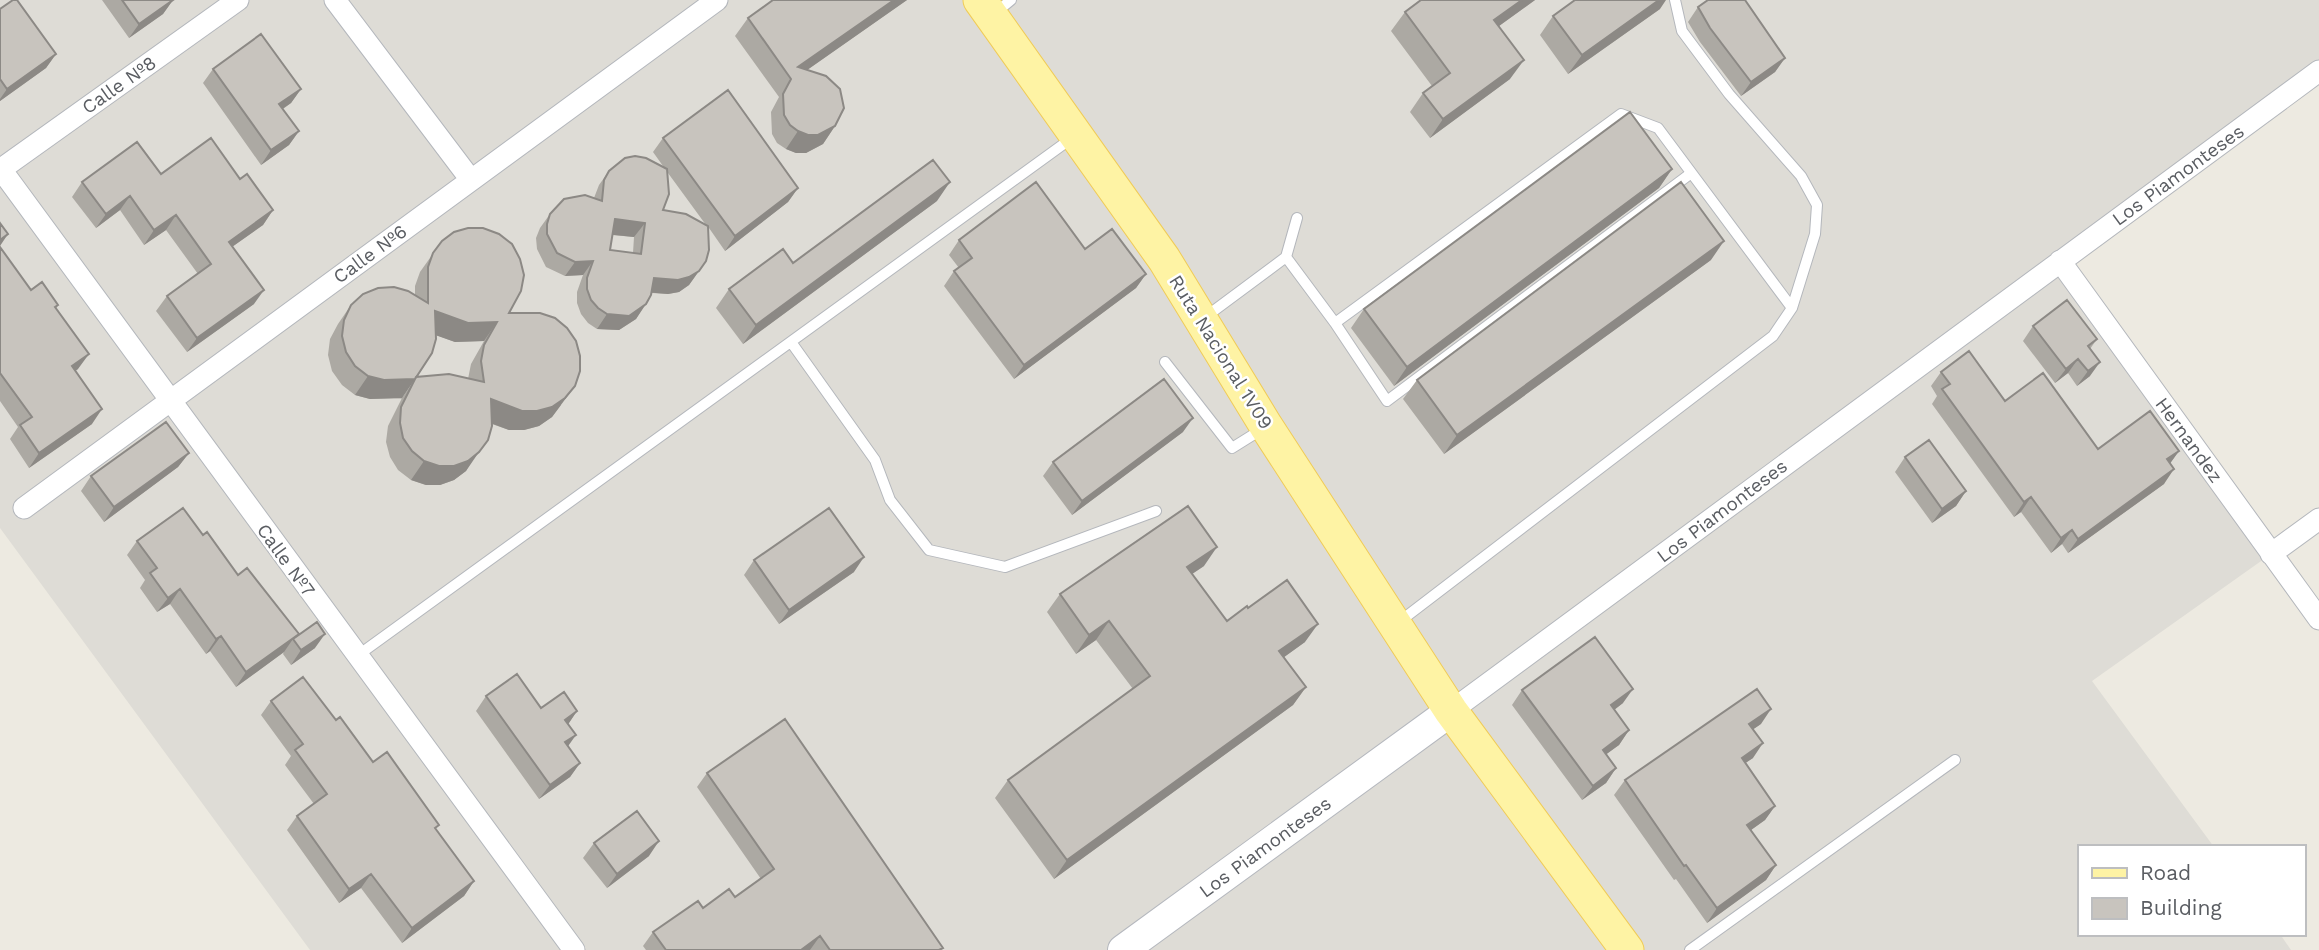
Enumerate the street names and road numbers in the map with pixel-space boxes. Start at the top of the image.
street label: Calle Nº8 [77,51,161,119]
street label: Los Piamonteses [2108,119,2248,231]
street label: Calle Nº6 [329,220,411,288]
street label: Ruta Nacional 1V09 [1164,271,1278,433]
street label: Hernandez [2150,393,2228,487]
street label: Los Piamonteses [1652,454,1792,568]
street label: Calle Nº7 [252,519,320,601]
street label: Los Piamonteses [1195,791,1335,903]

